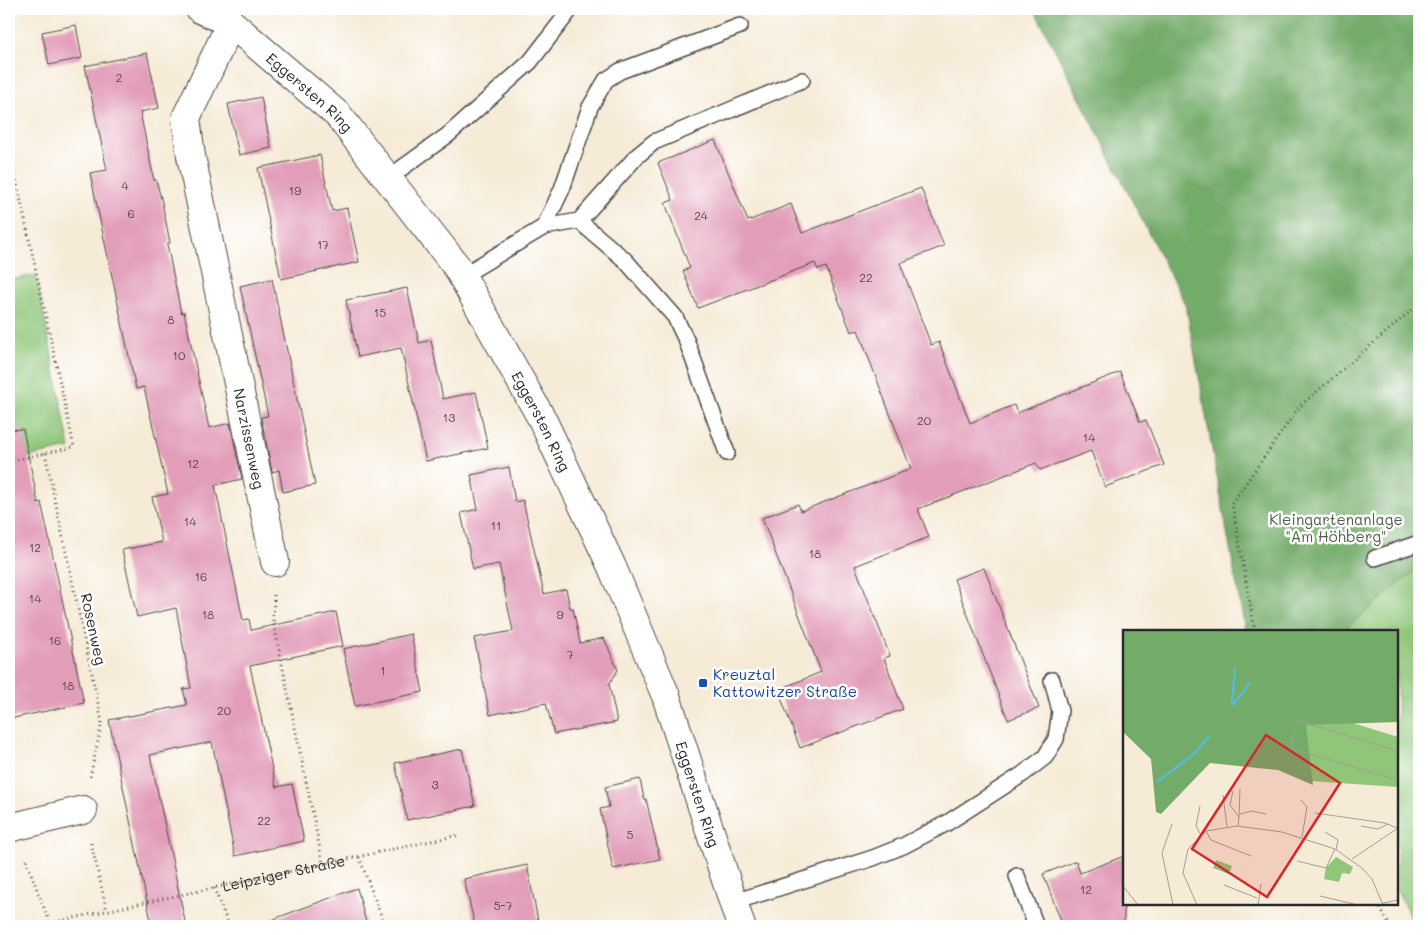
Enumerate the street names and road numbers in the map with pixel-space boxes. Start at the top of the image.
street label: Eggersten Ring [262,48,358,136]
street label: Eggersten Ring [507,367,575,475]
street label: Narzissenweg [229,386,270,491]
street label: Rosenweg [77,591,111,667]
street label: Eggersten Ring [671,738,725,850]
street label: Leipziger Straße [220,850,347,896]

